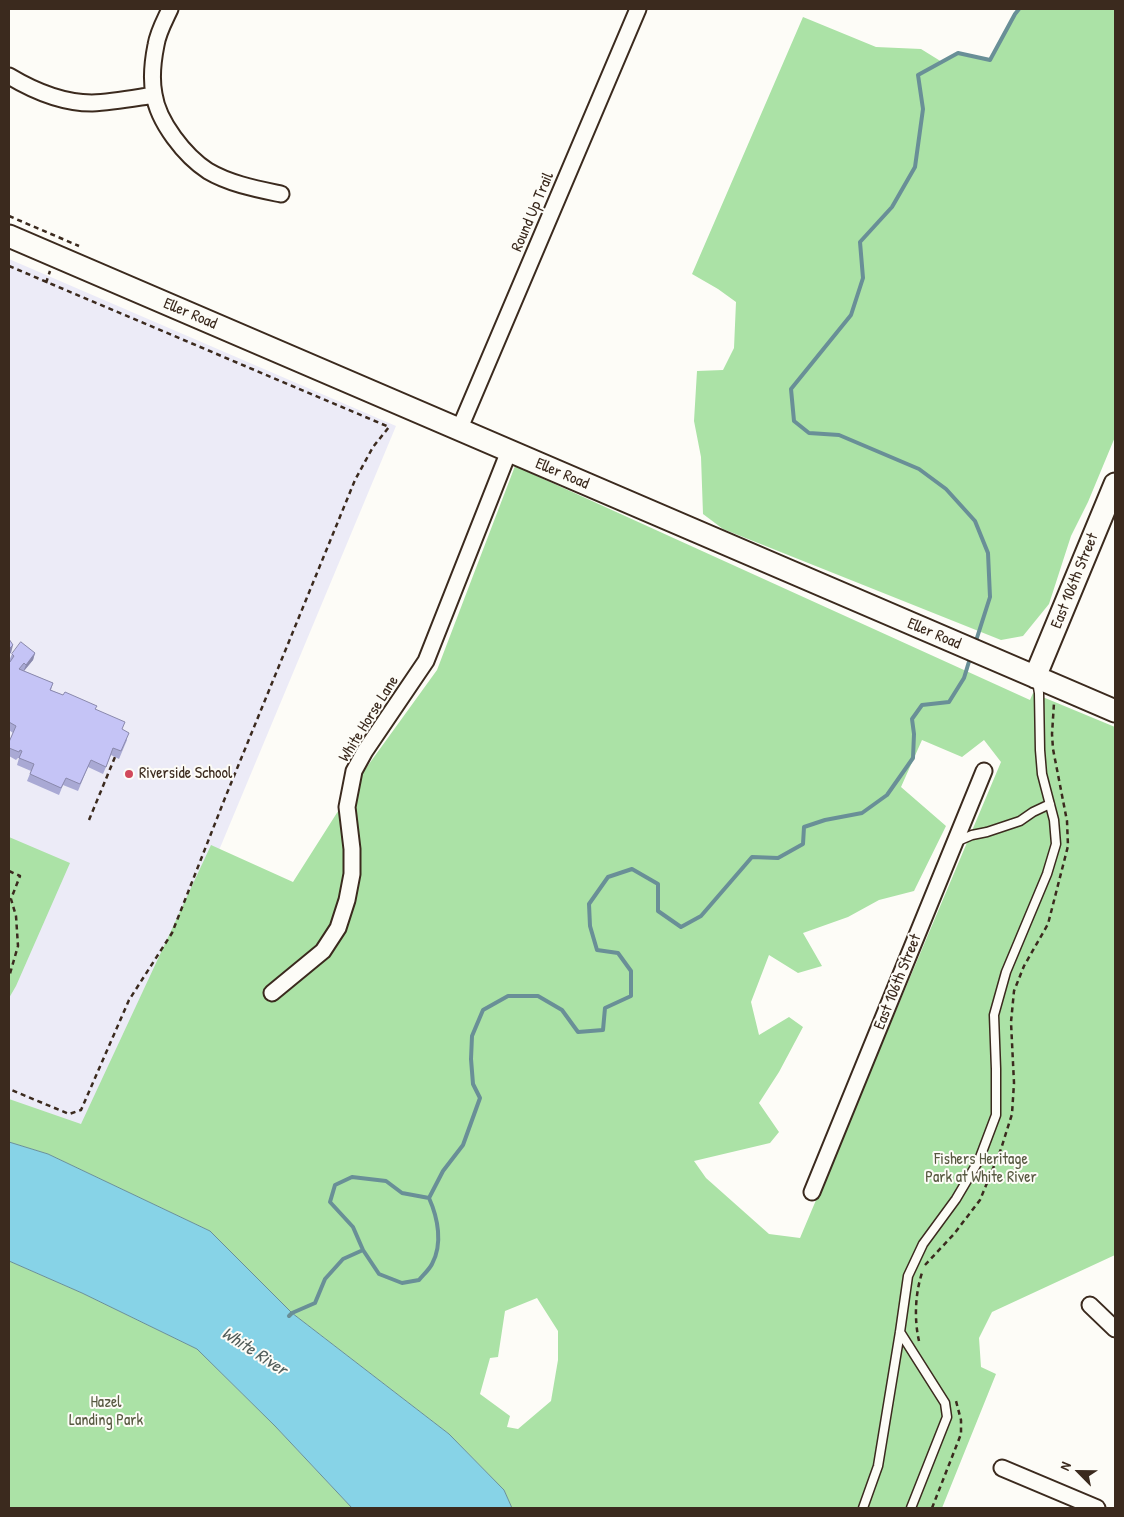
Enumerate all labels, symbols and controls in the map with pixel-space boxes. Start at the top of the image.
street label: Round Up Trail [508,169,558,255]
street label: Eller Road [160,294,220,334]
street label: Eller Road [532,454,592,494]
street label: East 106th Street [1047,530,1103,632]
street label: Eller Road [904,614,964,654]
street label: White Horse Lane [335,672,403,766]
place label: Riverside School [139,764,232,784]
marker: Riverside School [123,768,135,780]
street label: East 106th Street [870,931,926,1033]
park label: Fishers Heritage Park at White River [925,1150,1037,1188]
water label: White River [217,1323,291,1381]
park label: Hazel Landing Park [69,1393,143,1431]
north arrow [1054,1447,1104,1497]
text: N [1055,1459,1075,1473]

